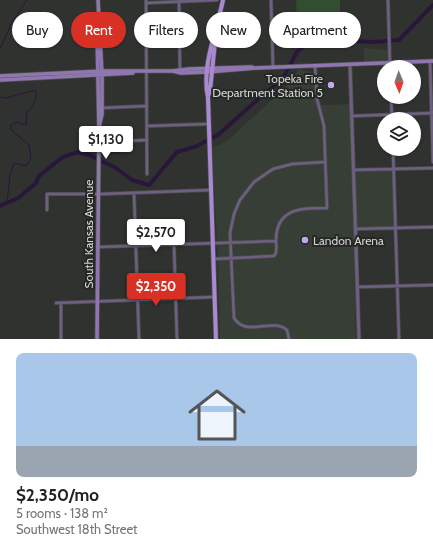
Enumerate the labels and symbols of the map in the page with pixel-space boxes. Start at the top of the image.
north arrow [377,60,421,104]
place label: Topeka Fire Department Station 5 [212,71,323,100]
marker: Topeka Fire Department Station 5 [326,80,336,90]
pin: $1,130 [73,126,139,160]
street label: South Kansas Avenue [81,180,96,288]
pin: $2,570 [123,219,189,253]
place label: Landon Arena [313,233,384,248]
marker: Landon Arena [300,235,310,245]
pin: $2,350 [123,273,189,307]

